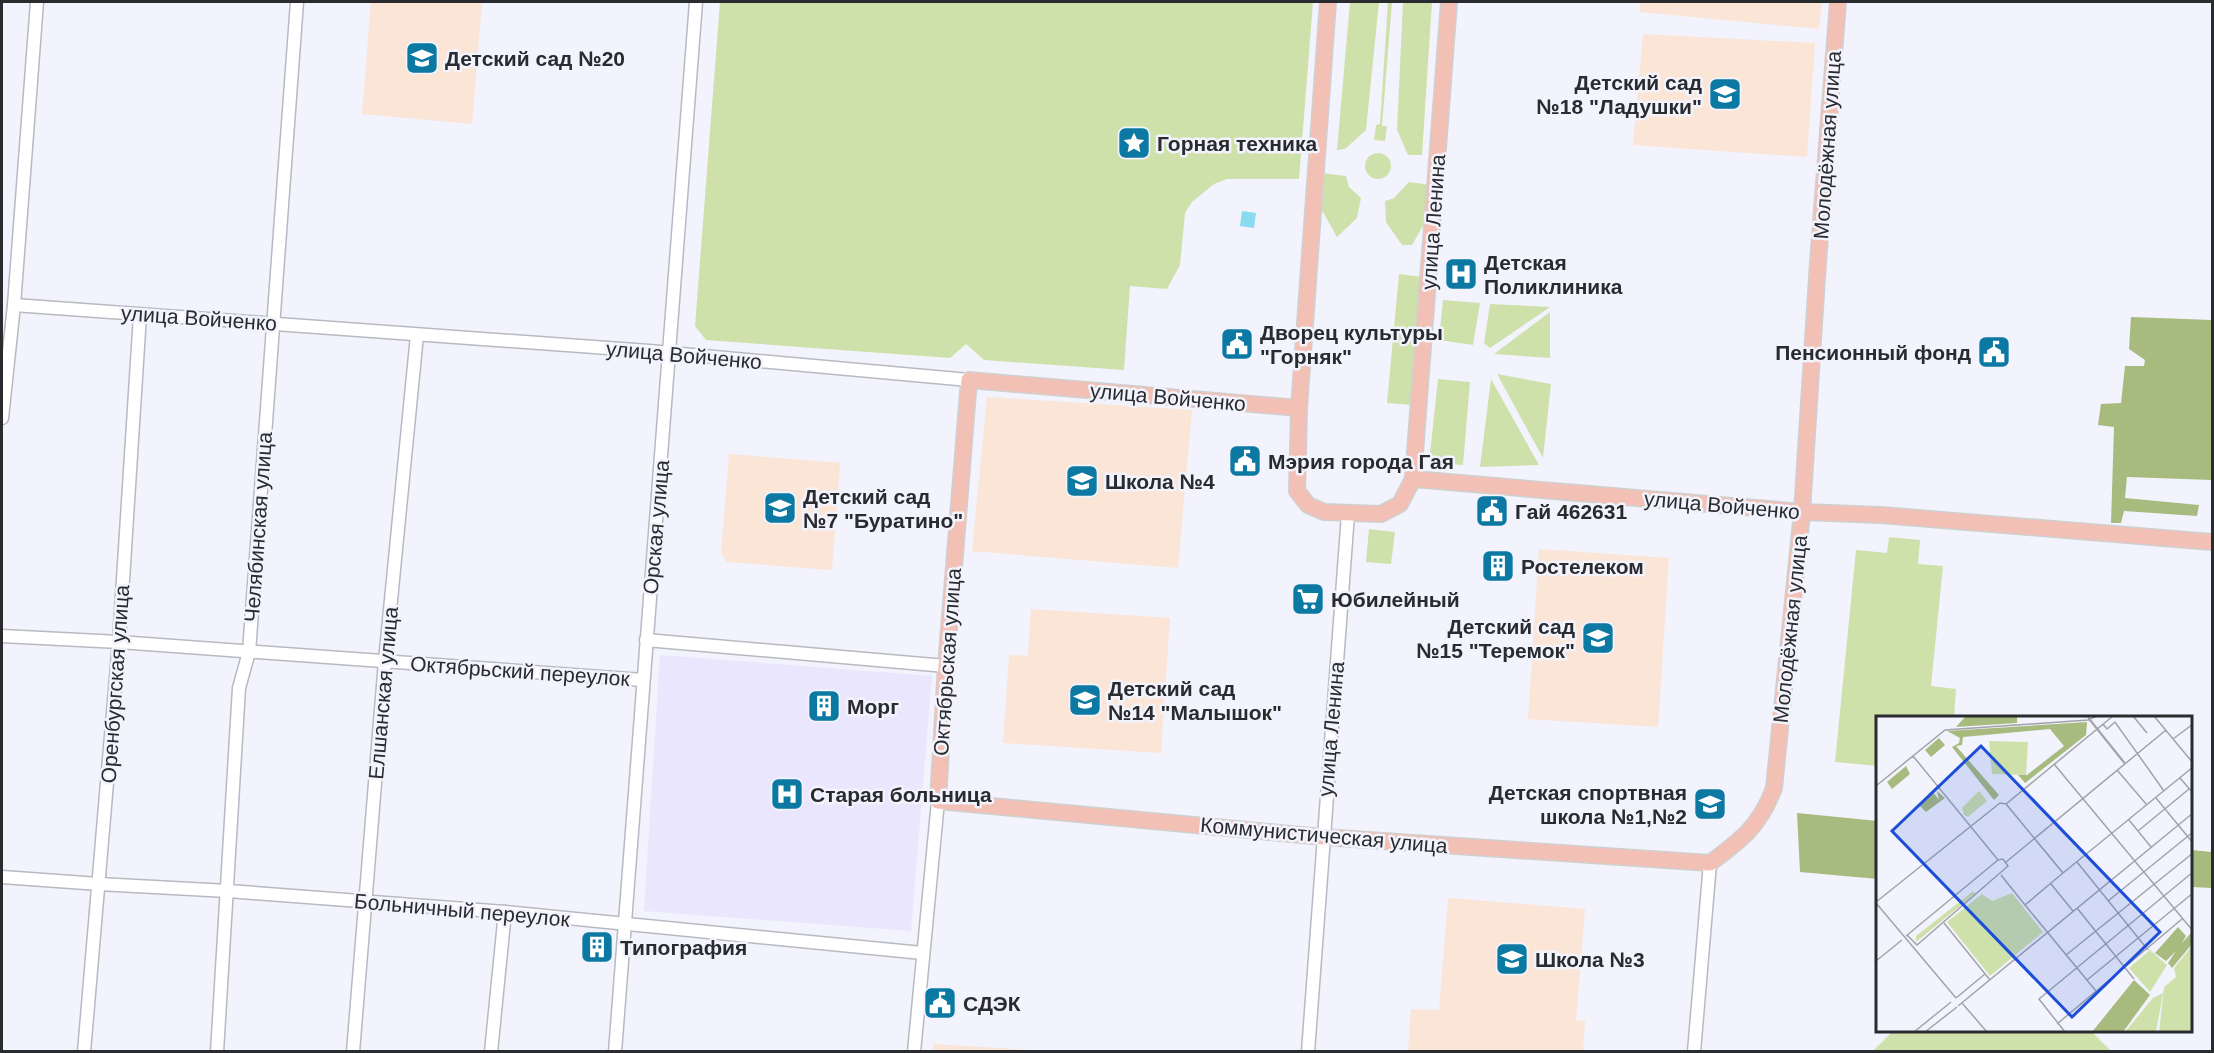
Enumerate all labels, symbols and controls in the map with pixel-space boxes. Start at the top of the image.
school or university icon: Детский сад №20 [404,40,440,76]
place label: Детский сад №20 [445,47,625,70]
street label: Молодёжная улица [1809,50,1845,240]
place label: Детский сад №18 "Ладушки" [1536,71,1702,118]
school or university icon: Детский сад №18 "Ладушки" [1707,76,1743,112]
place icon: Горная техника [1116,125,1152,161]
place label: Горная техника [1157,132,1317,155]
street label: улица Ленина [1417,153,1449,290]
place label: Детская Поликлиника [1484,251,1623,298]
hospital icon: Детская Поликлиника [1443,256,1479,292]
street label: улица Войченко [120,301,278,335]
place label: Дворец культуры "Горняк" [1260,321,1443,368]
public building icon: Дворец культуры "Горняк" [1219,326,1255,362]
public building icon: Пенсионный фонд [1976,334,2012,370]
street label: улица Войченко [605,337,763,373]
place label: Пенсионный фонд [1775,341,1971,364]
street label: улица Войченко [1089,379,1247,415]
street label: Челябинская улица [240,431,276,623]
public building icon: Мэрия города Гая [1227,443,1263,479]
place label: Мэрия города Гая [1268,450,1454,473]
street label: Орская улица [639,459,673,595]
school or university icon: Школа №4 [1064,463,1100,499]
place label: Школа №4 [1105,470,1215,493]
place label: Детский сад №7 "Буратино" [803,485,963,532]
street label: улица Войченко [1643,487,1801,523]
school or university icon: Детский сад №7 "Буратино" [762,490,798,526]
public building icon: Гай 462631 [1474,493,1510,529]
place label: Гай 462631 [1515,500,1627,523]
street label: Молодёжная улица [1769,534,1811,724]
building icon: Ростелеком [1480,548,1516,584]
place label: Ростелеком [1521,555,1644,578]
street label: Октябрьская улица [929,567,965,757]
supermarket icon: Юбилейный [1290,581,1326,617]
street label: Оренбургская улица [97,584,133,784]
place label: Юбилейный [1331,588,1460,611]
street label: Елшанская улица [364,605,402,780]
place label: Детский сад №15 "Теремок" [1416,615,1575,662]
school or university icon: Детский сад №15 "Теремок" [1580,620,1616,656]
street label: Октябрьский переулок [409,652,631,690]
street label: улица Ленина [1314,660,1348,798]
place label: Детский сад №14 "Малышок" [1108,677,1282,724]
school or university icon: Детский сад №14 "Малышок" [1067,682,1103,718]
building icon: Морг [806,688,842,724]
place label: Морг [847,695,899,718]
inset map [1876,716,2193,1032]
hospital icon: Старая больница [769,776,805,812]
place label: Детская спортвная школа №1,№2 [1489,781,1687,828]
place label: Старая больница [810,783,992,806]
school or university icon: Детская спортвная школа №1,№2 [1692,786,1728,822]
street label: Коммунистическая улица [1199,813,1449,857]
street label: Больничный переулок [353,889,572,931]
building icon: Типография [579,929,615,965]
place label: Типография [620,936,747,959]
school or university icon: Школа №3 [1494,941,1530,977]
place label: Школа №3 [1535,948,1645,971]
public building icon: СДЭК [922,985,958,1021]
place label: СДЭК [963,992,1021,1015]

